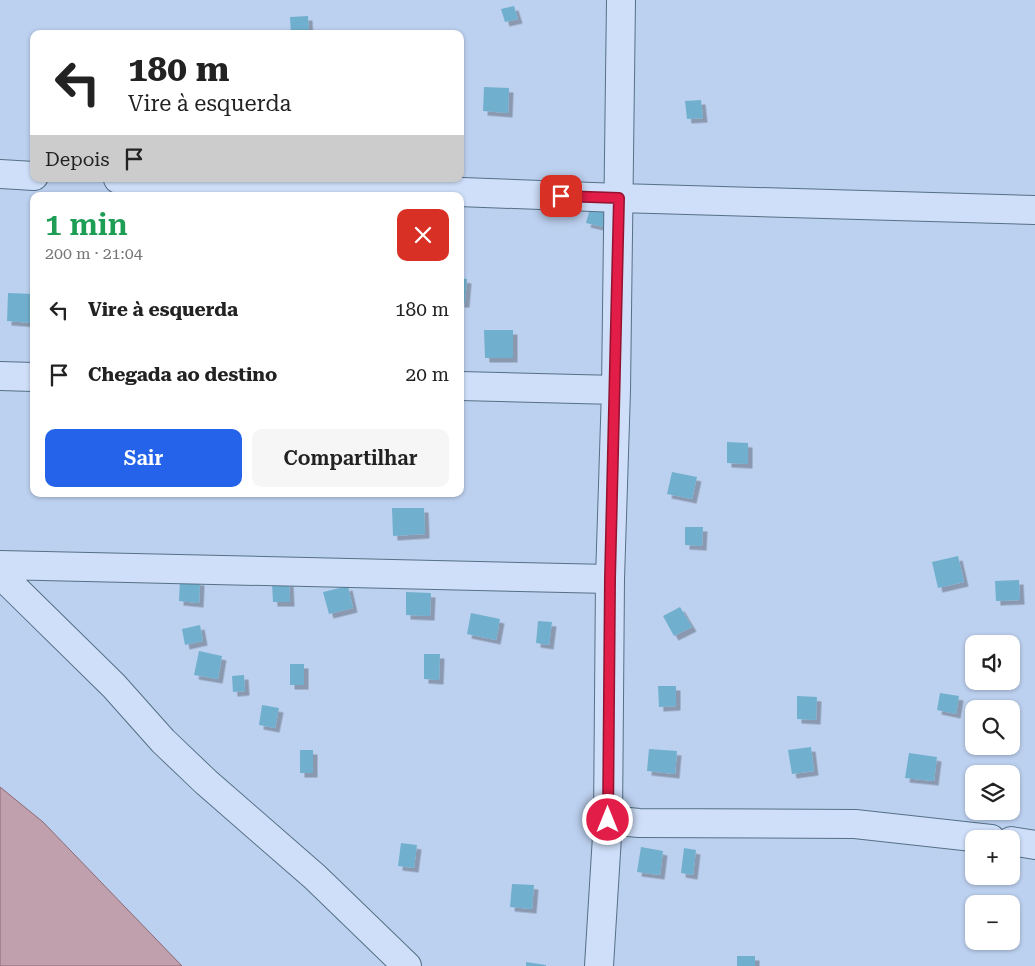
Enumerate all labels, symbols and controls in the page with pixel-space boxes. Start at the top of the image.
text: 180 m [128,49,229,90]
icon: left [45,50,110,115]
text: Vire à esquerda [128,91,291,116]
icon: arrive [120,145,148,173]
text: Depois [45,148,110,171]
pin [540,175,582,217]
icon: arrive [547,182,575,210]
text: 1 min [45,207,128,242]
button: close [397,209,449,261]
text: 200 m · 21:04 [45,244,143,263]
icon: left [45,296,73,324]
text: Vire à esquerda [88,298,238,321]
text: 180 m [395,298,449,321]
icon: arrive [45,361,73,389]
text: Chegada ao destino [88,363,277,386]
text: 20 m [406,363,449,386]
button: Sair [45,429,242,487]
button: Compartilhar [252,429,449,487]
map controls [965,635,1020,950]
button: sound [965,635,1020,690]
button: search [965,700,1020,755]
button: layers [965,765,1020,820]
position arrow [581,793,633,845]
button: + [965,830,1020,885]
button: − [965,895,1020,950]

